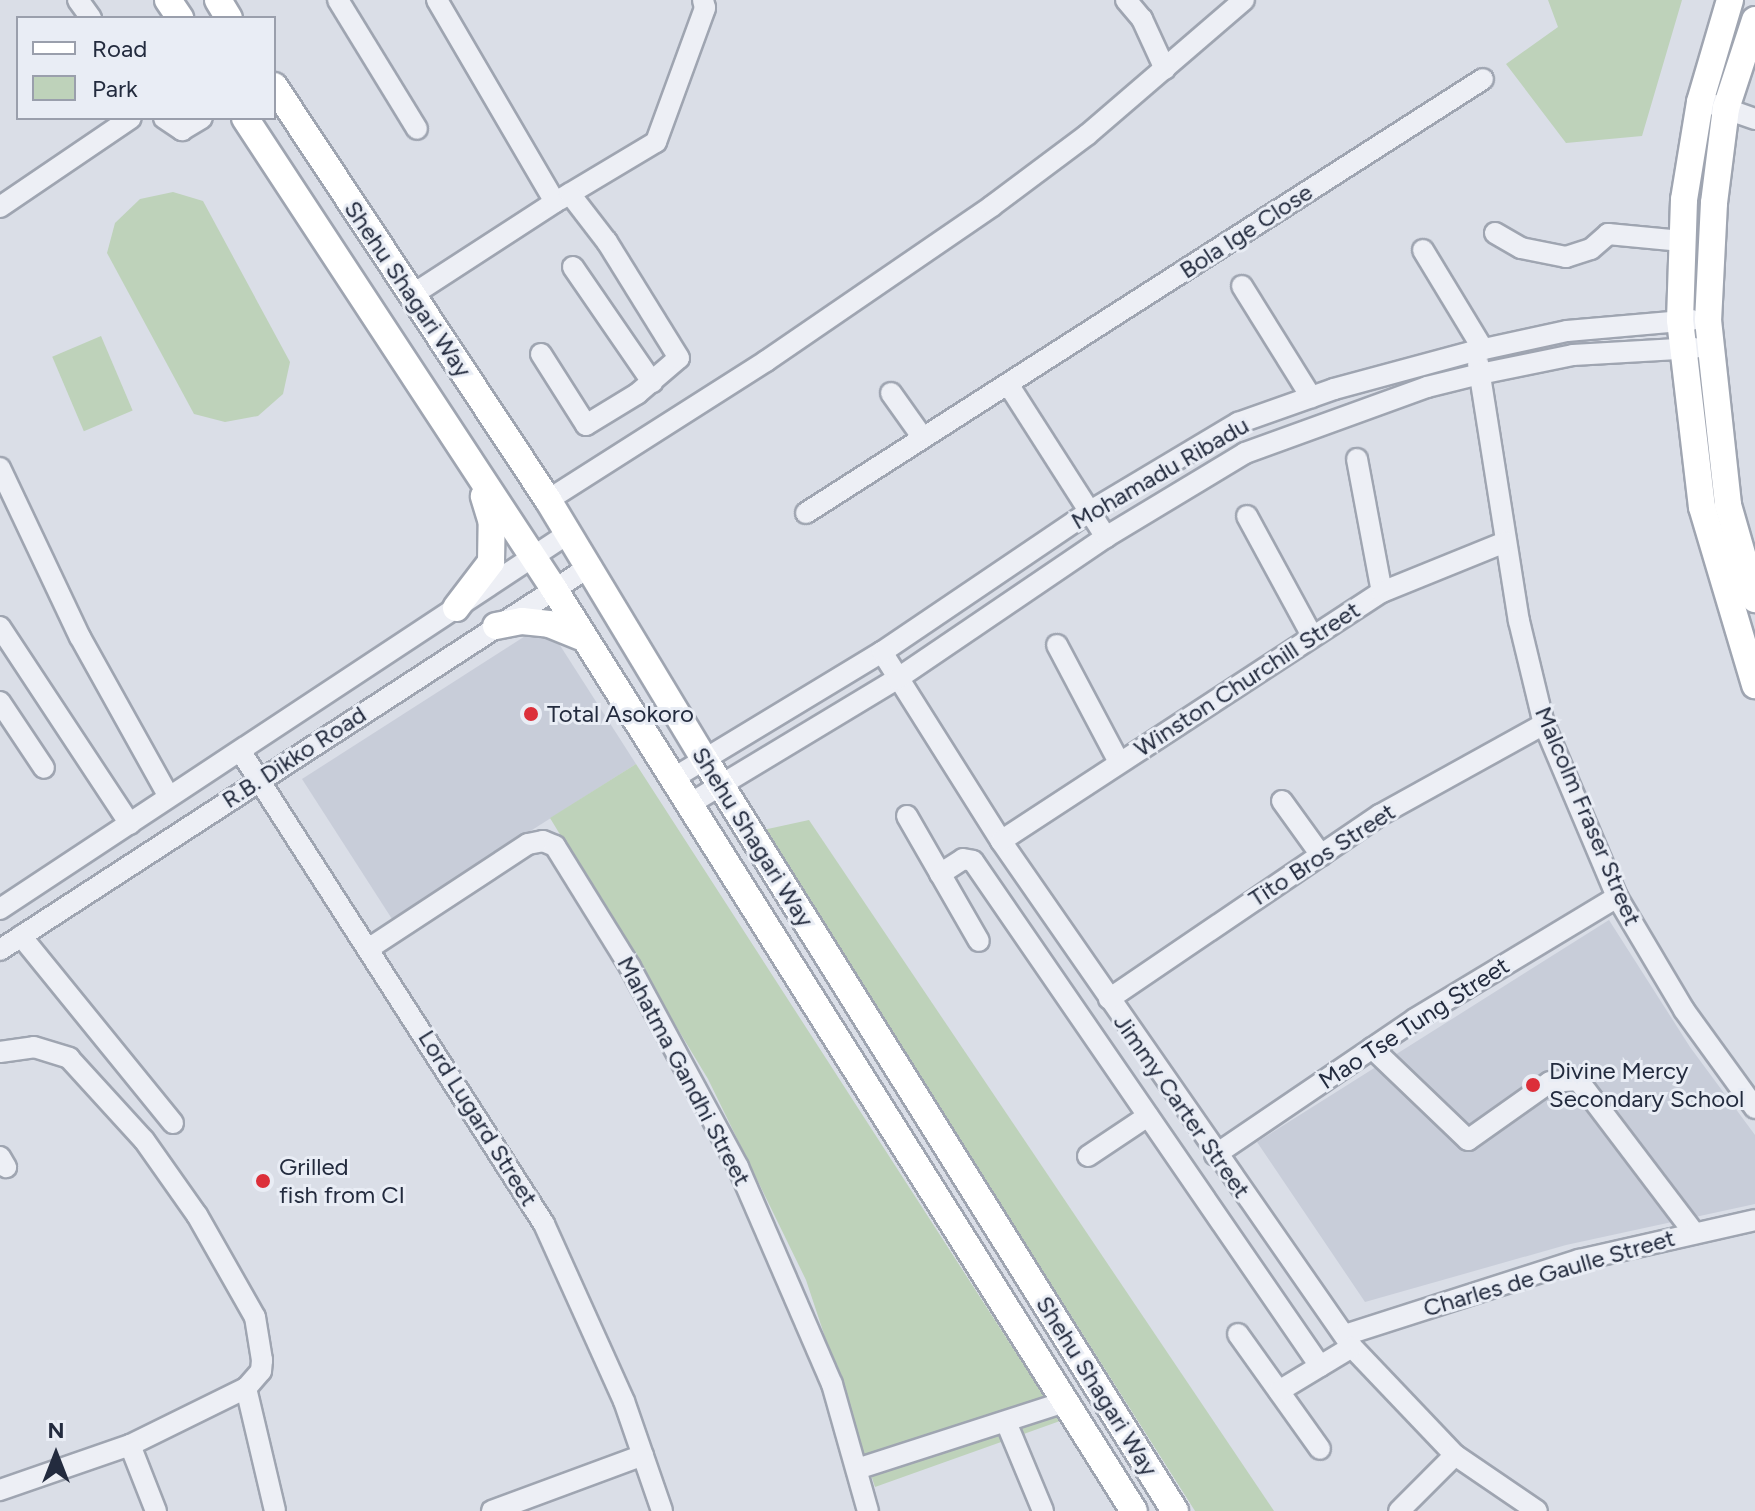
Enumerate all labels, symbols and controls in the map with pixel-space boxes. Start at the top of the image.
legend [16,16,276,120]
text: Road [92,34,147,63]
text: Park [92,74,138,103]
street label: Bola Ige Close [1174,177,1318,285]
street label: Shehu Shagari Way [338,195,478,383]
street label: Mohamadu Ribadu [1066,410,1254,536]
street label: Winston Churchill Street [1129,595,1365,763]
street label: R.B. Dikko Road [217,700,371,814]
place label: Total Asokoro [547,700,694,728]
street label: Malcolm Fraser Street [1529,702,1647,930]
marker: Total Asokoro [522,705,540,723]
street label: Shehu Shagari Way [686,742,820,932]
street label: Tito Bros Street [1243,797,1401,913]
street label: Mahatma Gandhi Street [611,951,757,1191]
street label: Mao Tse Tung Street [1314,951,1514,1095]
street label: Jimmy Carter Street [1108,1008,1256,1204]
street label: Lord Lugard Street [412,1025,544,1211]
place label: Divine Mercy Secondary School [1549,1057,1744,1113]
marker: Divine Mercy Secondary School [1524,1076,1542,1094]
place label: Grilled fish from CI [279,1153,405,1209]
marker: Grilled fish from CI [254,1172,272,1190]
street label: Charles de Gaulle Street [1420,1223,1678,1323]
street label: Shehu Shagari Way [1030,1291,1164,1481]
north arrow [16,1415,96,1495]
text: N [47,1417,65,1444]

